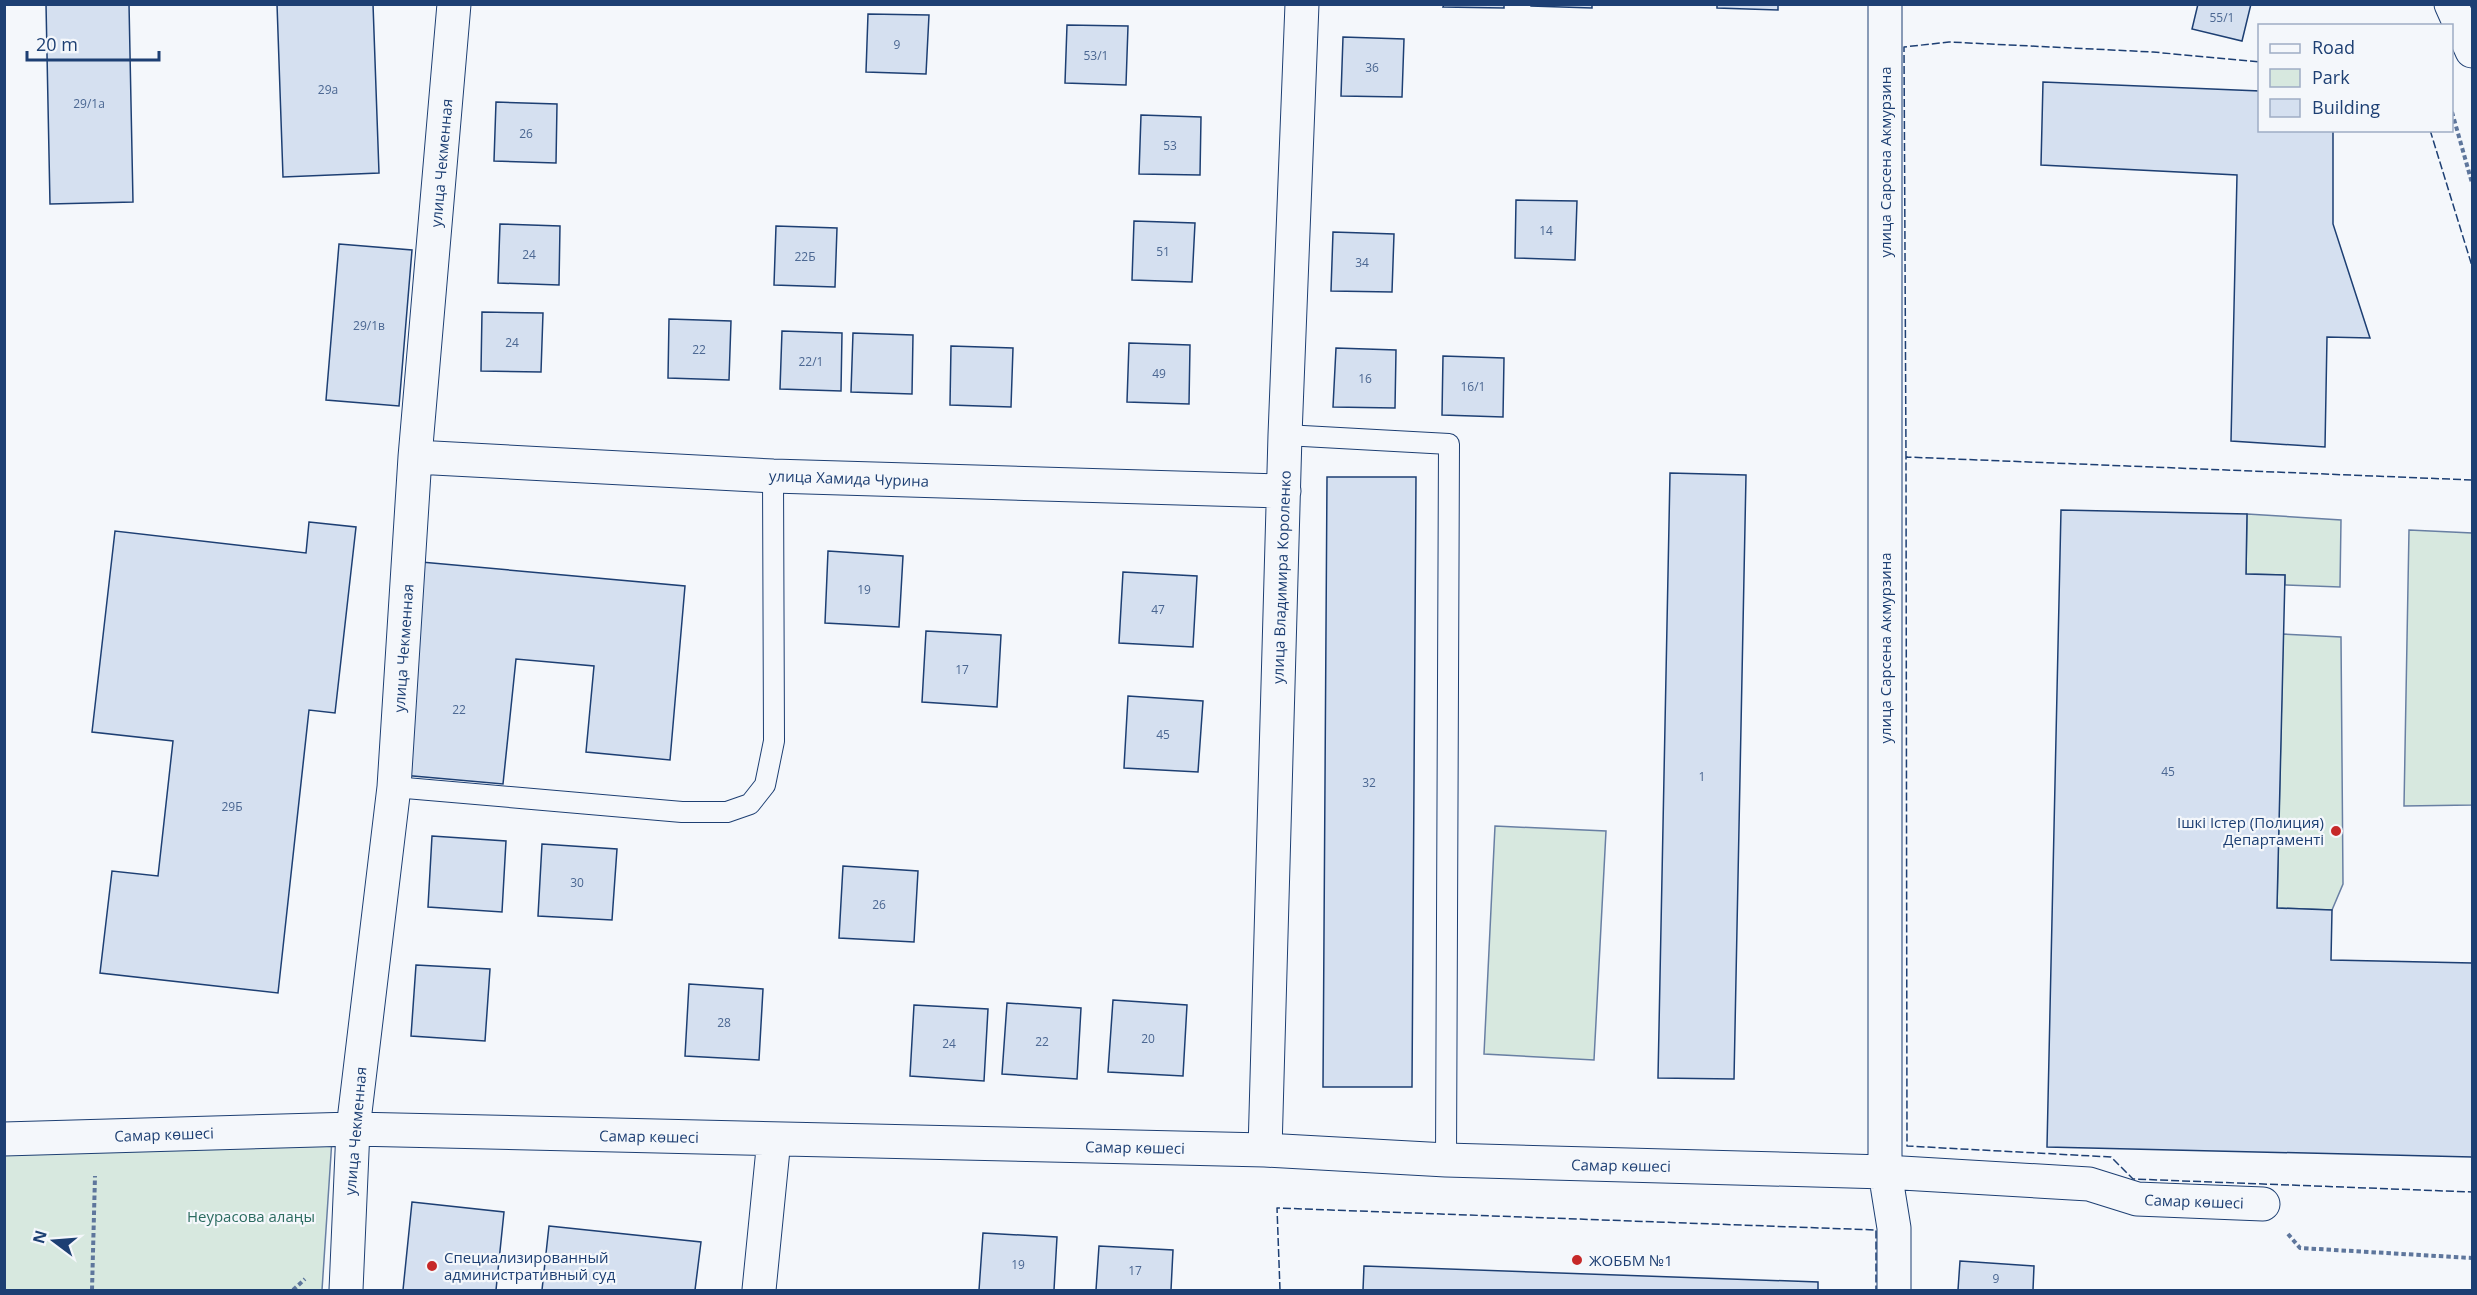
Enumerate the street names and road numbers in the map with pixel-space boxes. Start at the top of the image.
street label: улица Сарсена Акмурзина [1875,66,1895,258]
street label: улица Чекменная [425,98,457,228]
street label: улица Хамида Чурина [769,465,929,491]
street label: улица Владимира Короленко [1267,470,1295,684]
street label: улица Сарсена Акмурзина [1875,552,1895,744]
street label: улица Чекменная [389,583,417,713]
street label: улица Чекменная [339,1066,371,1196]
street label: Самар көшесі [114,1122,214,1146]
street label: Самар көшесі [599,1125,699,1147]
street label: Самар көшесі [1085,1136,1185,1158]
street label: Самар көшесі [1571,1154,1671,1176]
street label: Самар көшесі [2144,1189,2244,1213]

